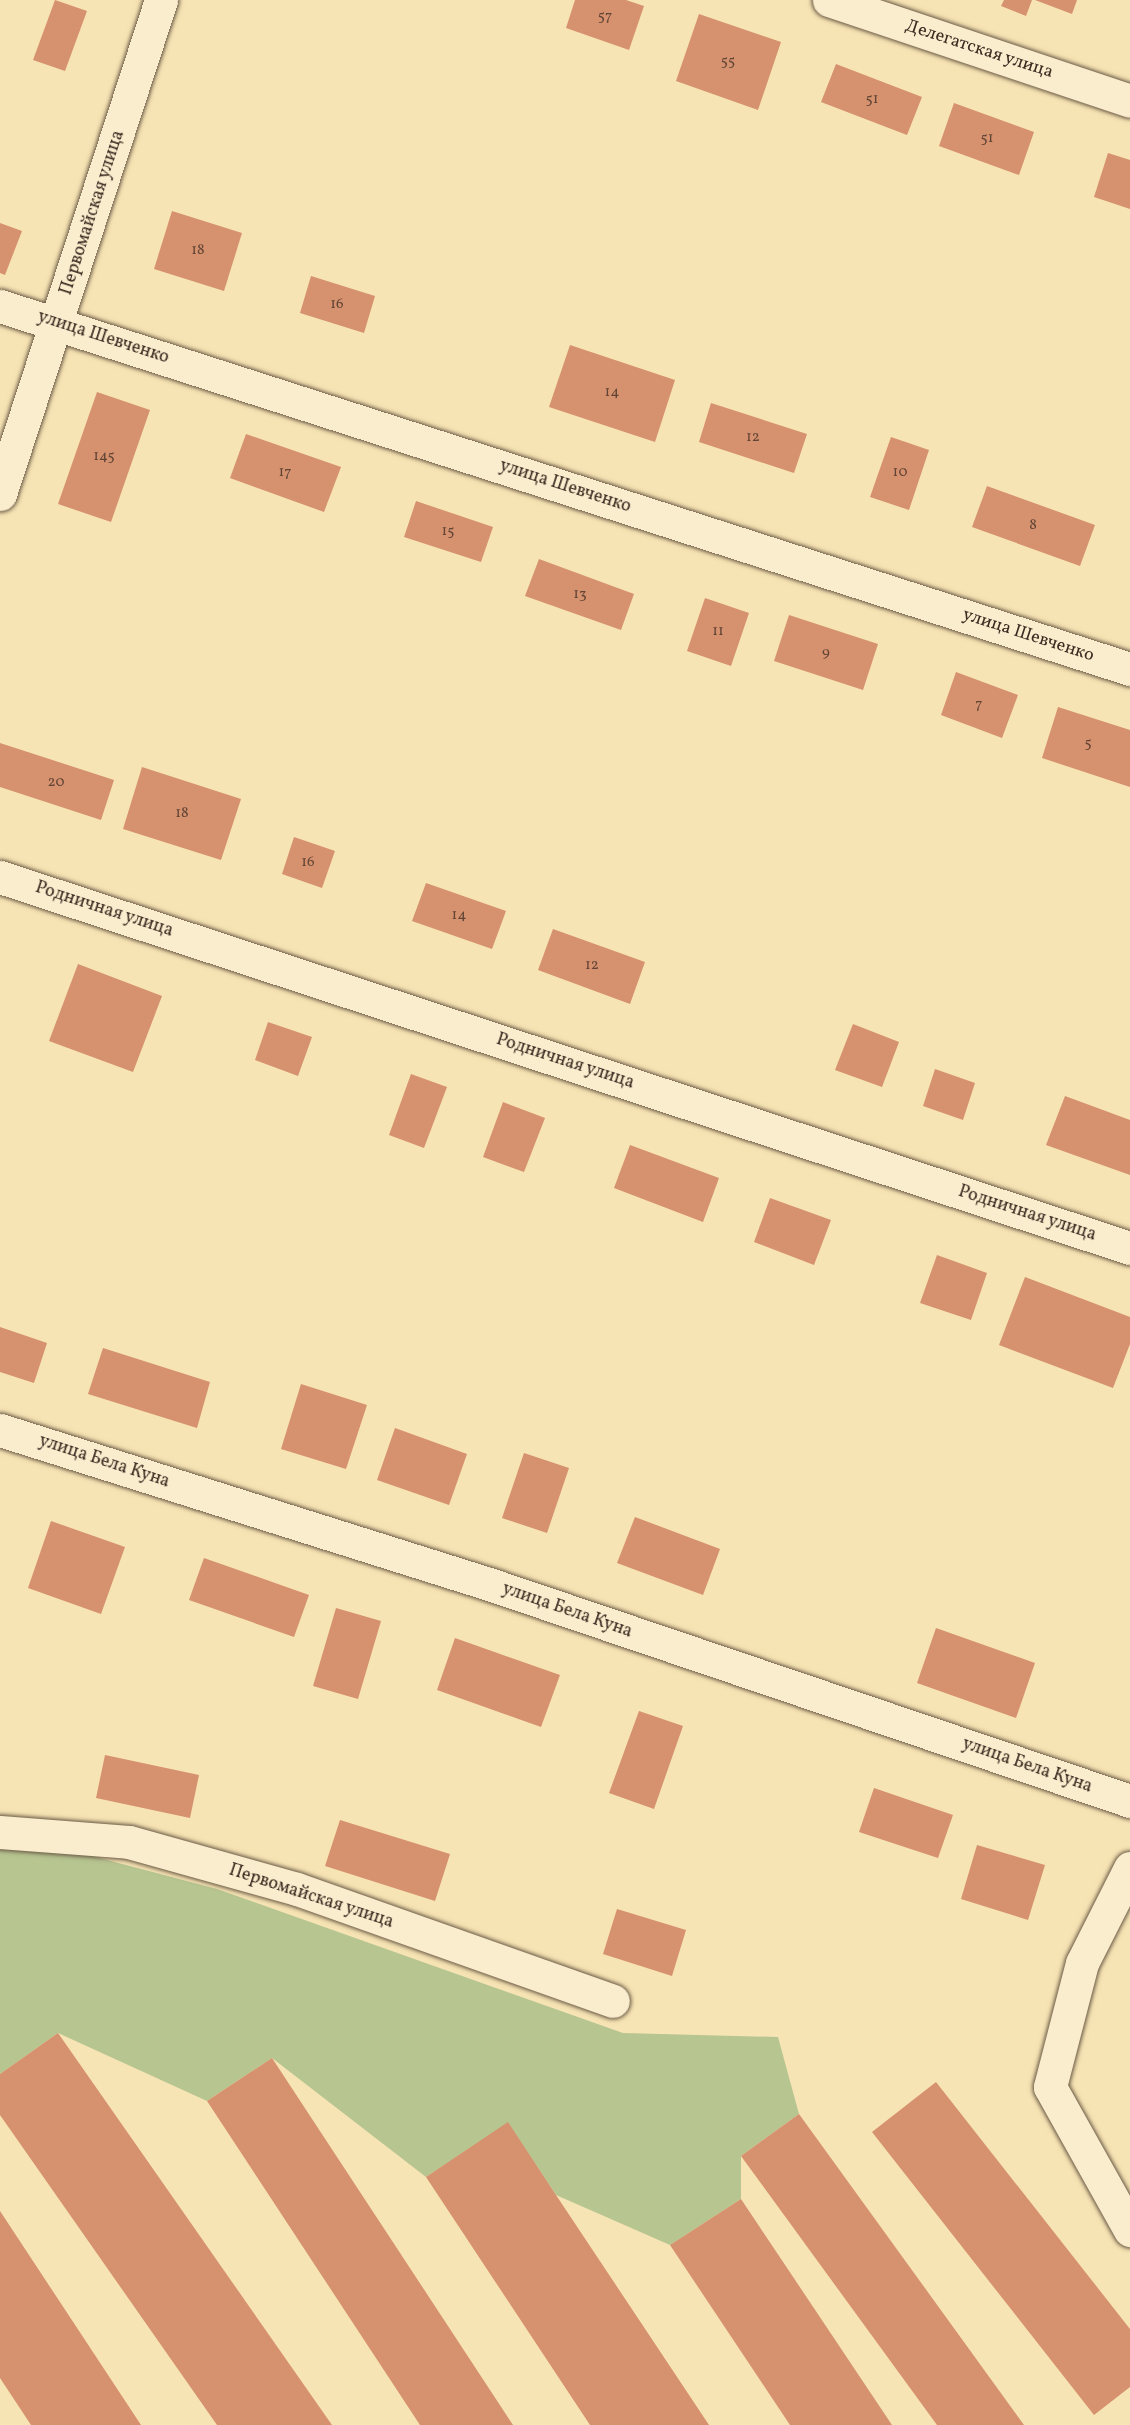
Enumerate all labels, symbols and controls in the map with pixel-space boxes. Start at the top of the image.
house number: 57 [598,8,612,26]
street label: Делегатская улица [902,16,1056,84]
house number: 55 [721,53,735,71]
house number: 51 [865,91,879,109]
street label: Первомайская улица [56,128,130,298]
house number: 51 [980,130,994,148]
house number: 18 [191,242,205,260]
house number: 16 [330,296,344,314]
street label: улица Шевченко [34,307,172,369]
house number: 14 [605,384,619,402]
house number: 12 [746,429,760,447]
house number: 145 [93,448,115,466]
street label: улица Шевченко [496,456,634,518]
house number: 17 [278,464,292,482]
house number: 10 [893,464,907,482]
house number: 8 [1029,517,1037,535]
house number: 15 [441,523,455,541]
house number: 13 [573,586,587,604]
street label: улица Шевченко [959,605,1097,667]
house number: 11 [712,623,724,641]
house number: 9 [822,644,830,662]
house number: 7 [975,696,983,714]
house number: 5 [1084,735,1092,753]
house number: 20 [48,774,64,792]
house number: 18 [175,805,189,823]
house number: 16 [301,854,315,872]
street label: Родничная улица [32,877,176,943]
house number: 14 [452,907,466,925]
house number: 12 [585,957,599,975]
street label: Родничная улица [493,1029,637,1095]
street label: Родничная улица [955,1181,1099,1247]
street label: улица Бела Куна [36,1431,172,1493]
street label: улица Бела Куна [499,1579,635,1643]
street label: улица Бела Куна [959,1734,1095,1798]
street label: Первомайская улица [226,1860,396,1934]

